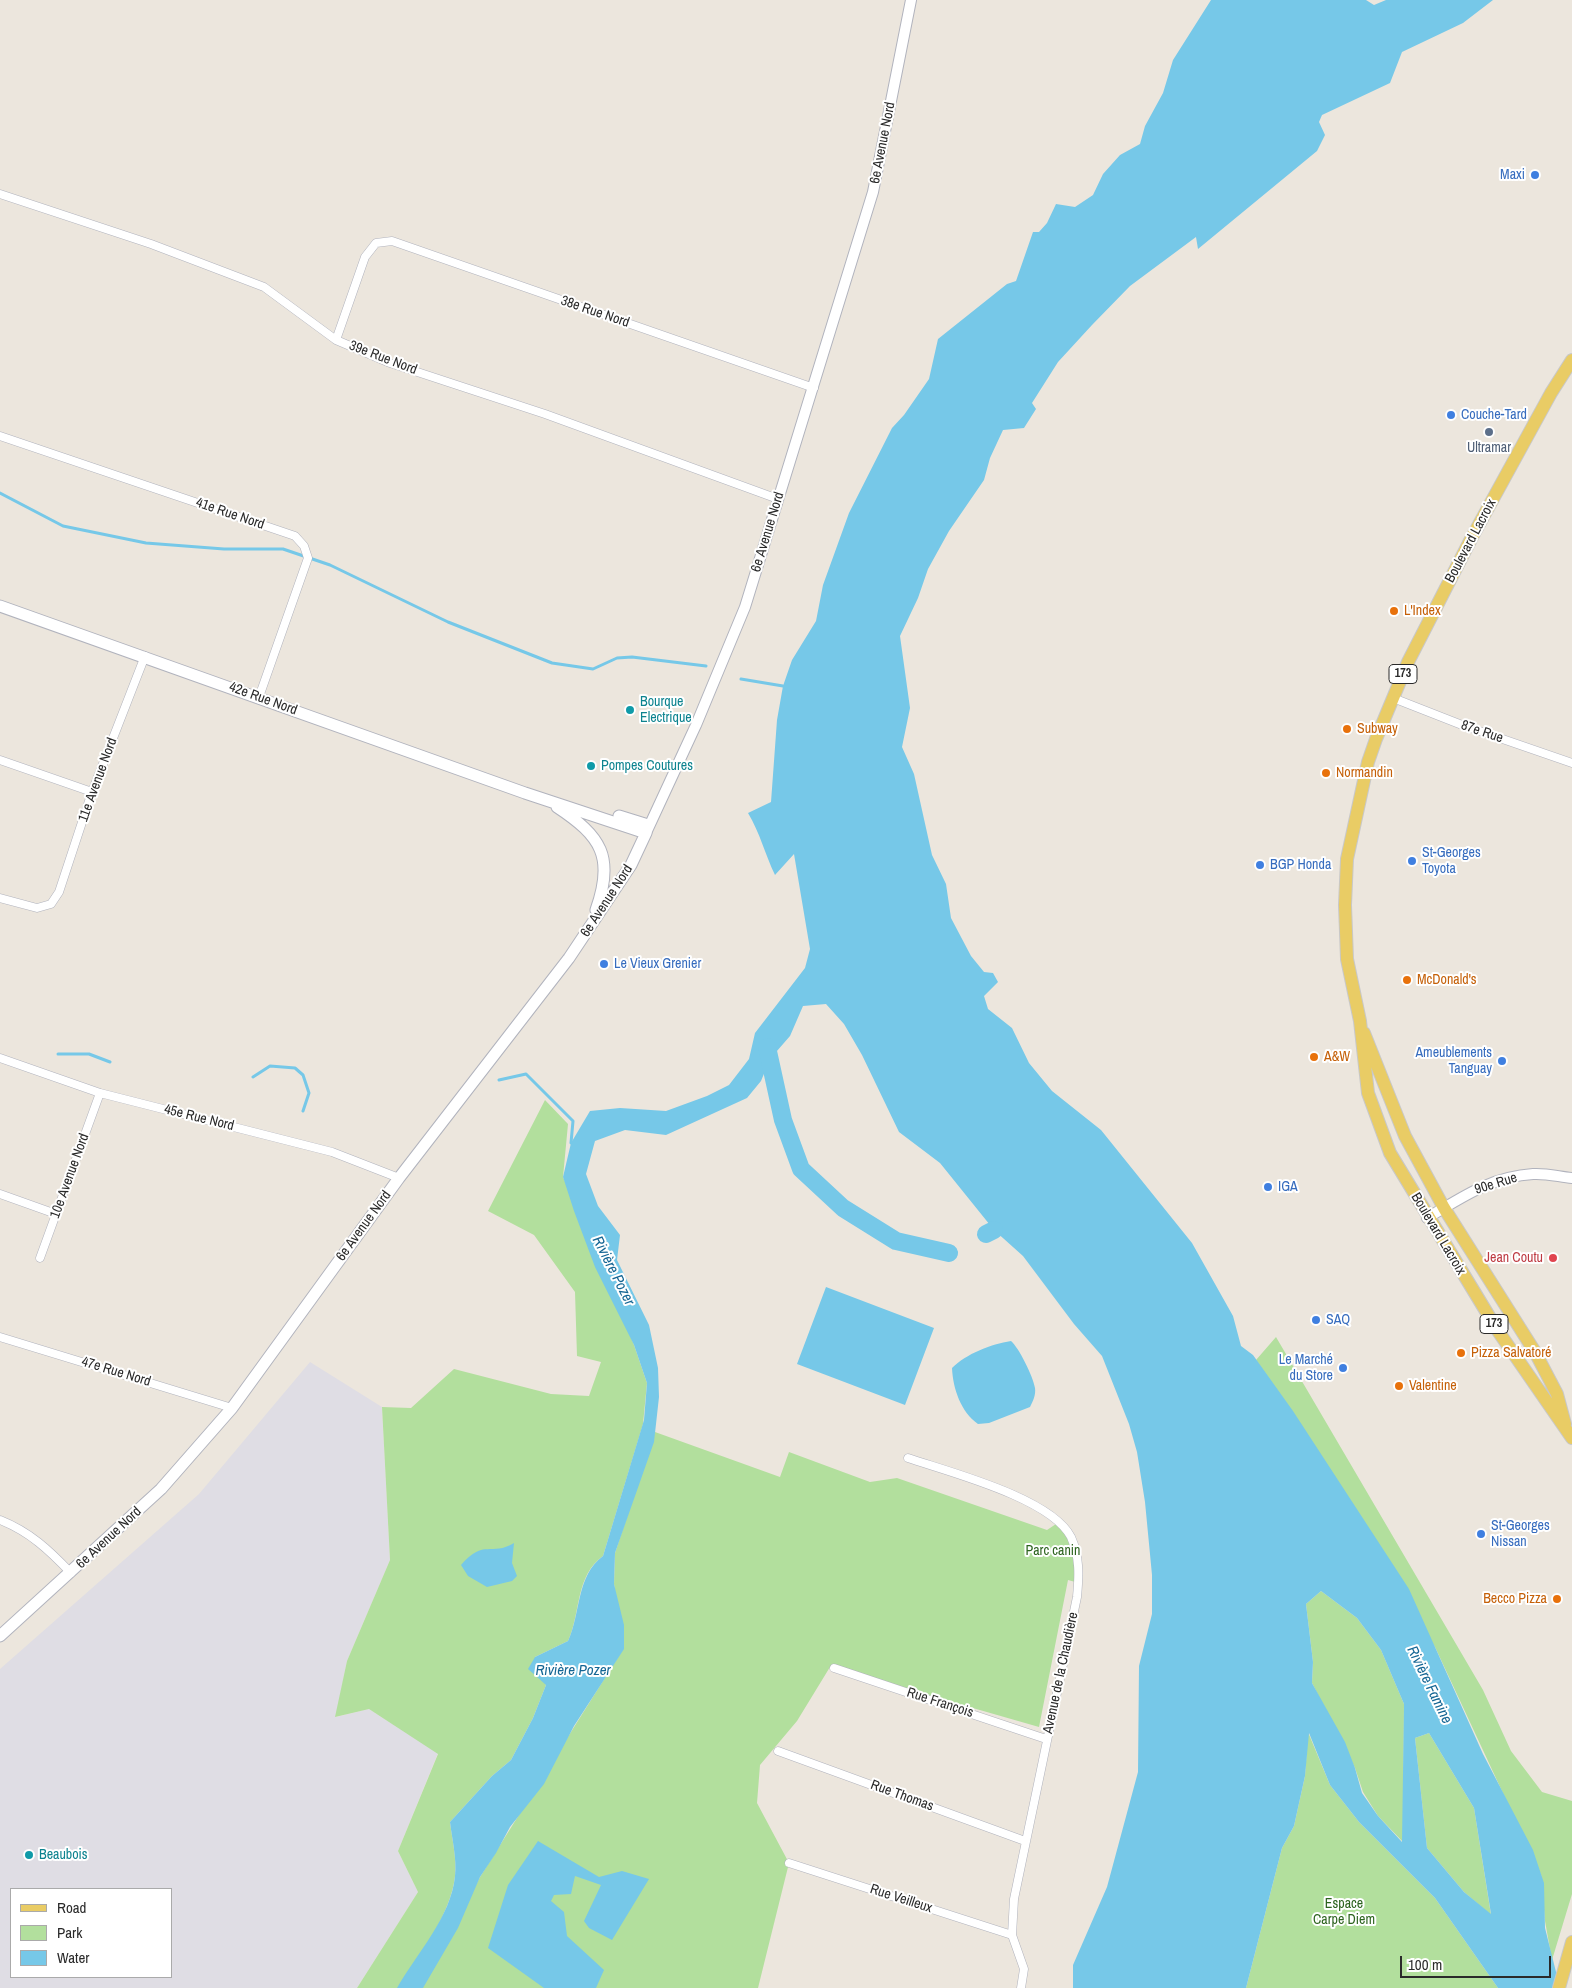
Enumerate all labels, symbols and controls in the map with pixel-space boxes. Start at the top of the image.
street label: 6e Avenue Nord [867,101,899,185]
place label: Maxi [1500,167,1525,183]
marker: Maxi [1529,169,1541,181]
street label: 38e Rue Nord [558,292,632,332]
street label: 39e Rue Nord [347,337,419,379]
place label: Couche-Tard [1461,407,1527,423]
marker: Couche-Tard [1445,409,1457,421]
marker: Ultramar [1483,426,1495,438]
place label: Ultramar [1467,440,1511,456]
street label: 6e Avenue Nord [748,490,788,574]
street label: 41e Rue Nord [193,494,267,534]
street label: Boulevard Lacroix [1442,496,1500,586]
place label: L'Index [1404,603,1441,619]
marker: L'Index [1388,605,1400,617]
road number: 173 [1389,664,1417,684]
street label: 42e Rue Nord [227,679,299,719]
place label: Bourque Electrique [640,694,692,726]
marker: Bourque Electrique [624,704,636,716]
street label: 87e Rue [1459,717,1505,747]
place label: Subway [1357,721,1398,737]
marker: Subway [1341,723,1353,735]
street label: 11e Avenue Nord [75,736,121,824]
place label: Pompes Coutures [601,758,693,774]
marker: Pompes Coutures [585,760,597,772]
place label: Normandin [1336,765,1393,781]
marker: Normandin [1320,767,1332,779]
place label: St-Georges Toyota [1422,845,1481,878]
marker: St-Georges Toyota [1406,855,1418,867]
place label: BGP Honda [1270,857,1331,873]
marker: BGP Honda [1254,859,1266,871]
street label: 6e Avenue Nord [577,862,637,940]
place label: Le Vieux Grenier [614,956,701,972]
marker: Le Vieux Grenier [598,958,610,970]
place label: McDonald's [1417,972,1477,988]
marker: McDonald's [1401,974,1413,986]
place label: Ameublements Tanguay [1415,1045,1492,1078]
place label: A&W [1324,1049,1350,1065]
marker: A&W [1308,1051,1320,1063]
marker: Ameublements Tanguay [1496,1055,1508,1067]
street label: 45e Rue Nord [162,1101,236,1135]
street label: 10e Avenue Nord [47,1131,93,1221]
street label: 90e Rue [1473,1170,1519,1198]
place label: IGA [1278,1179,1298,1195]
marker: IGA [1262,1181,1274,1193]
street label: 6e Avenue Nord [333,1188,395,1264]
street label: Boulevard Lacroix [1407,1190,1469,1278]
water label: Rivière Pozer [588,1233,638,1309]
place label: Jean Coutu [1484,1250,1543,1266]
marker: Jean Coutu [1547,1252,1559,1264]
place label: SAQ [1326,1312,1350,1328]
marker: SAQ [1310,1314,1322,1326]
road number: 173 [1480,1315,1508,1334]
place label: Pizza Salvatoré [1471,1345,1551,1361]
marker: Pizza Salvatoré [1455,1347,1467,1359]
place label: Le Marché du Store [1279,1352,1333,1384]
street label: 47e Rue Nord [79,1354,153,1390]
marker: Le Marché du Store [1337,1362,1349,1374]
place label: Valentine [1409,1378,1457,1394]
marker: Valentine [1393,1380,1405,1392]
street label: 6e Avenue Nord [73,1504,145,1572]
place label: St-Georges Nissan [1491,1518,1550,1550]
marker: St-Georges Nissan [1475,1528,1487,1540]
park label: Parc canin [1026,1543,1080,1559]
place label: Becco Pizza [1483,1591,1547,1607]
marker: Becco Pizza [1551,1593,1563,1605]
street label: Avenue de la Chaudière [1040,1611,1082,1735]
water label: Rivière Famine [1402,1643,1456,1727]
water label: Rivière Pozer [535,1662,611,1680]
street label: Rue François [905,1684,975,1722]
street label: Rue Thomas [868,1777,936,1815]
place label: Beaubois [39,1847,88,1863]
marker: Beaubois [23,1849,35,1861]
street label: Rue Veilleux [868,1881,934,1917]
legend [10,1888,172,1978]
park label: Espace Carpe Diem [1313,1896,1375,1928]
text: Road [57,1897,86,1918]
text: Park [57,1922,82,1943]
scale bar [1402,1946,1553,1978]
text: Water [57,1947,89,1968]
text: 100 m [1408,1954,1442,1975]

